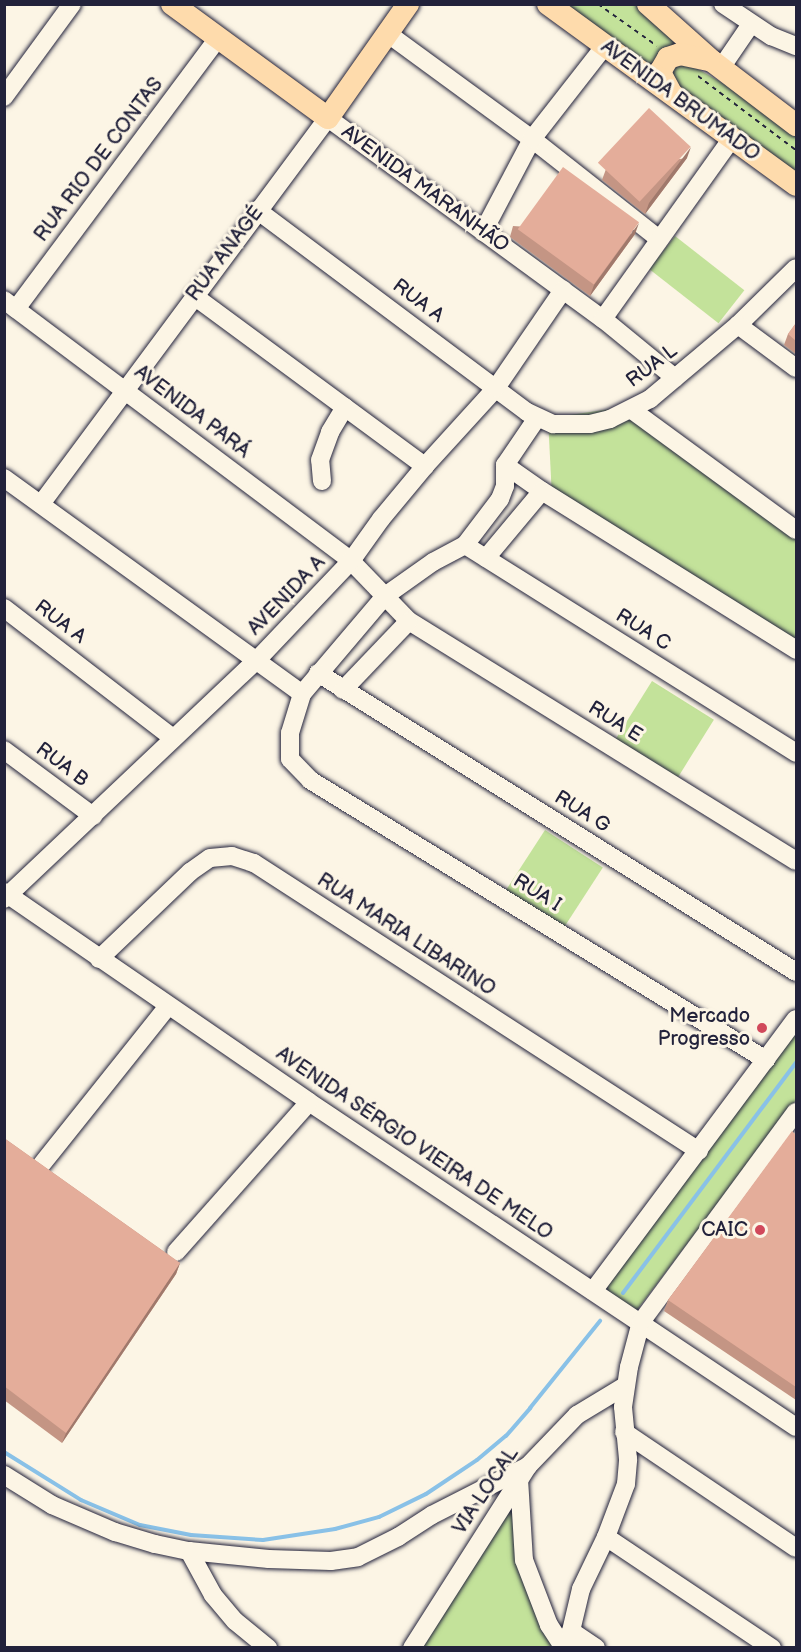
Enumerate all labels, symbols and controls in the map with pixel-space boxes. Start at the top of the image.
street label: AVENIDA BRUMADO [596,35,764,167]
street label: RUA RIO DE CONTAS [30,73,168,247]
street label: AVENIDA MARANHÃO [337,120,513,258]
street label: RUA ANAGÉ [182,202,268,306]
street label: RUA A [388,274,448,328]
street label: RUA L [622,339,682,393]
street label: AVENIDA PARÁ [129,361,255,463]
street label: AVENIDA A [243,551,331,641]
street label: RUA A [30,595,90,649]
street label: RUA C [611,604,675,656]
street label: RUA E [584,696,646,748]
street label: RUA B [31,737,93,793]
street label: RUA G [550,786,614,838]
street label: RUA MARIA LIBARINO [312,868,500,1002]
street label: RUA I [509,869,565,917]
place label: Mercado Progresso [658,1005,750,1052]
marker: Mercado Progresso [755,1021,769,1035]
street label: AVENIDA SÉRGIO VIEIRA DE MELO [271,1042,557,1246]
place label: CAIC [701,1218,748,1242]
marker: CAIC [753,1223,767,1237]
street label: VIA LOCAL [448,1443,524,1539]

